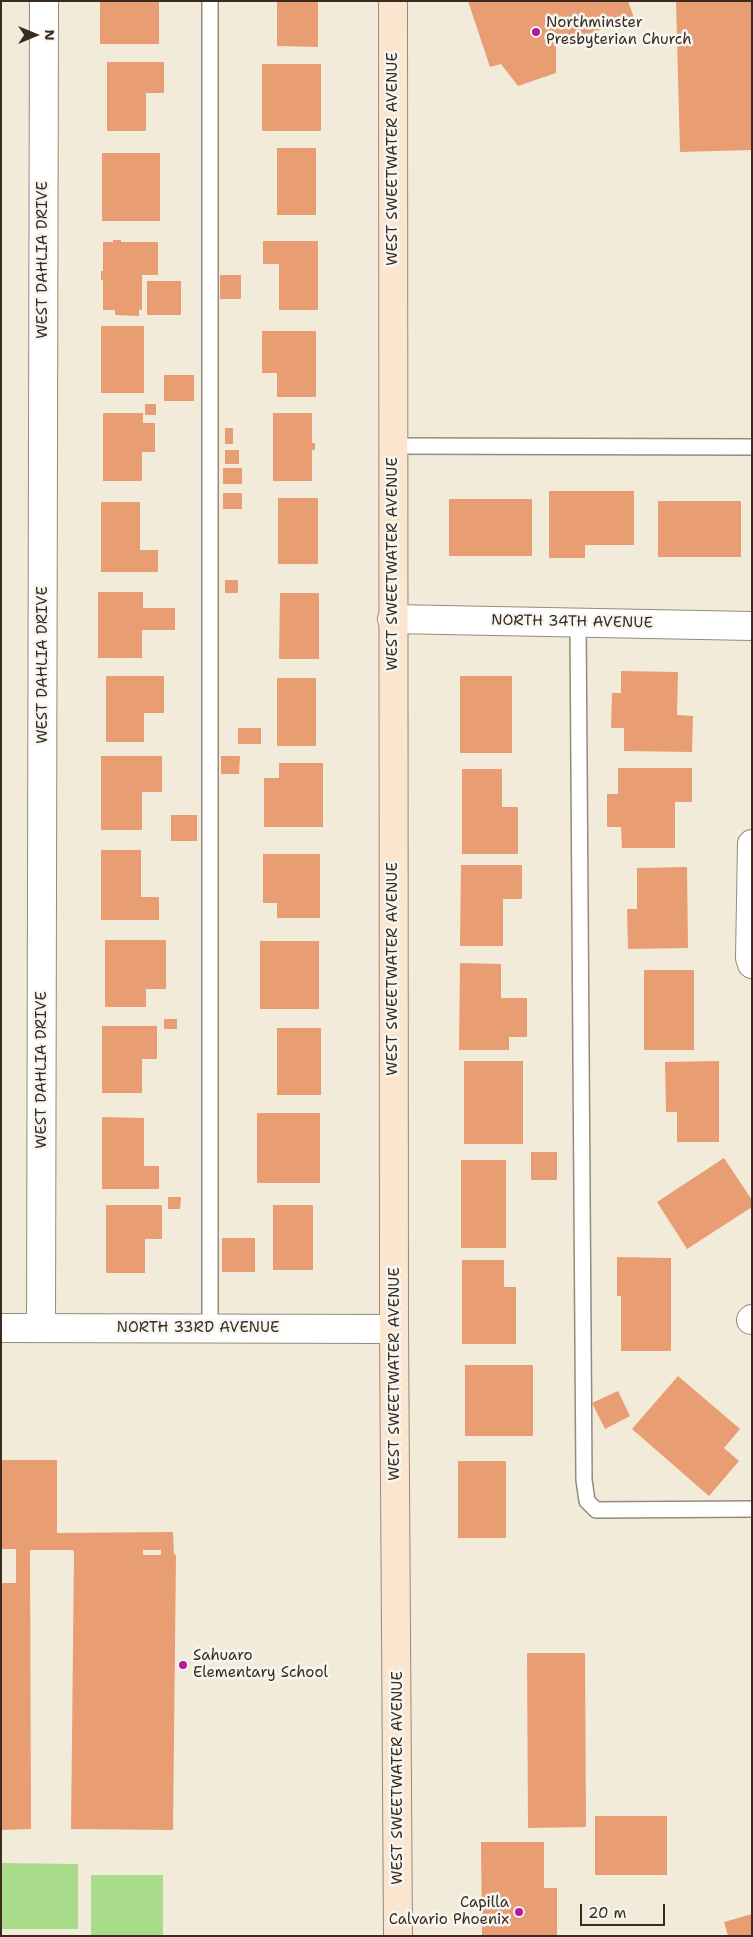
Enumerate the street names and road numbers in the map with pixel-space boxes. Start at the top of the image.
street label: WEST SWEETWATER AVENUE [384,52,402,266]
street label: WEST DAHLIA DRIVE [34,181,52,339]
street label: WEST SWEETWATER AVENUE [384,457,402,671]
street label: WEST DAHLIA DRIVE [34,586,52,744]
street label: NORTH 34TH AVENUE [491,612,653,632]
street label: WEST SWEETWATER AVENUE [384,862,402,1076]
street label: WEST DAHLIA DRIVE [33,991,51,1149]
street label: WEST SWEETWATER AVENUE [386,1267,404,1481]
street label: NORTH 33RD AVENUE [117,1319,279,1337]
street label: WEST SWEETWATER AVENUE [389,1671,407,1885]

